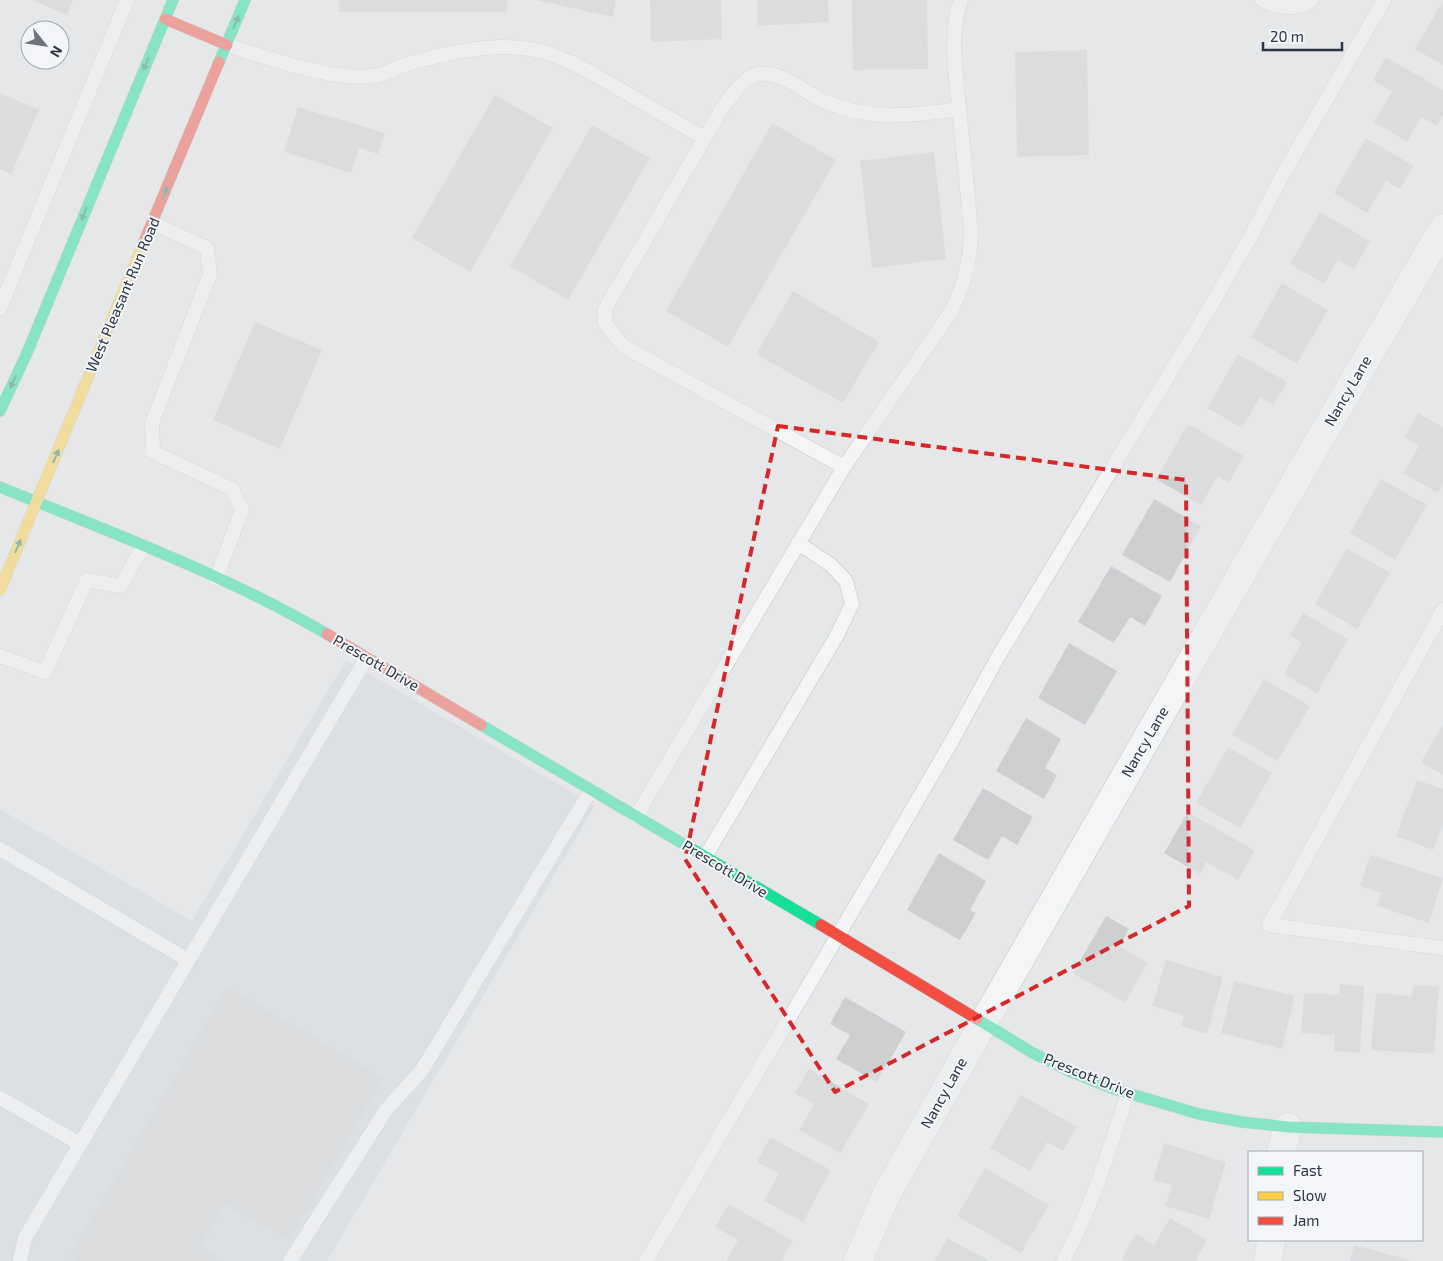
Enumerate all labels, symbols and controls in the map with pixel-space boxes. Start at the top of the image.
one-way arrow [233,15,240,30]
north arrow [20,20,70,70]
scale bar [1263,20,1342,52]
text: 20 m [1270,27,1304,45]
text: N [47,43,67,60]
one-way arrow [142,57,150,72]
one-way arrow [161,185,169,200]
one-way arrow [80,207,88,222]
street label: West Pleasant Run Road [81,215,163,375]
street label: Nancy Lane [1320,352,1375,429]
one-way arrow [9,375,17,389]
one-way arrow [52,449,60,464]
one-way arrow [15,539,23,553]
street label: Prescott Drive [330,630,423,694]
street label: Nancy Lane [1117,703,1172,780]
street label: Prescott Drive [680,836,771,901]
street label: Prescott Drive [1041,1049,1137,1101]
street label: Nancy Lane [916,1054,970,1131]
legend [1248,1151,1423,1241]
text: Fast [1293,1161,1323,1179]
text: Slow [1293,1186,1327,1204]
text: Jam [1293,1211,1319,1229]

